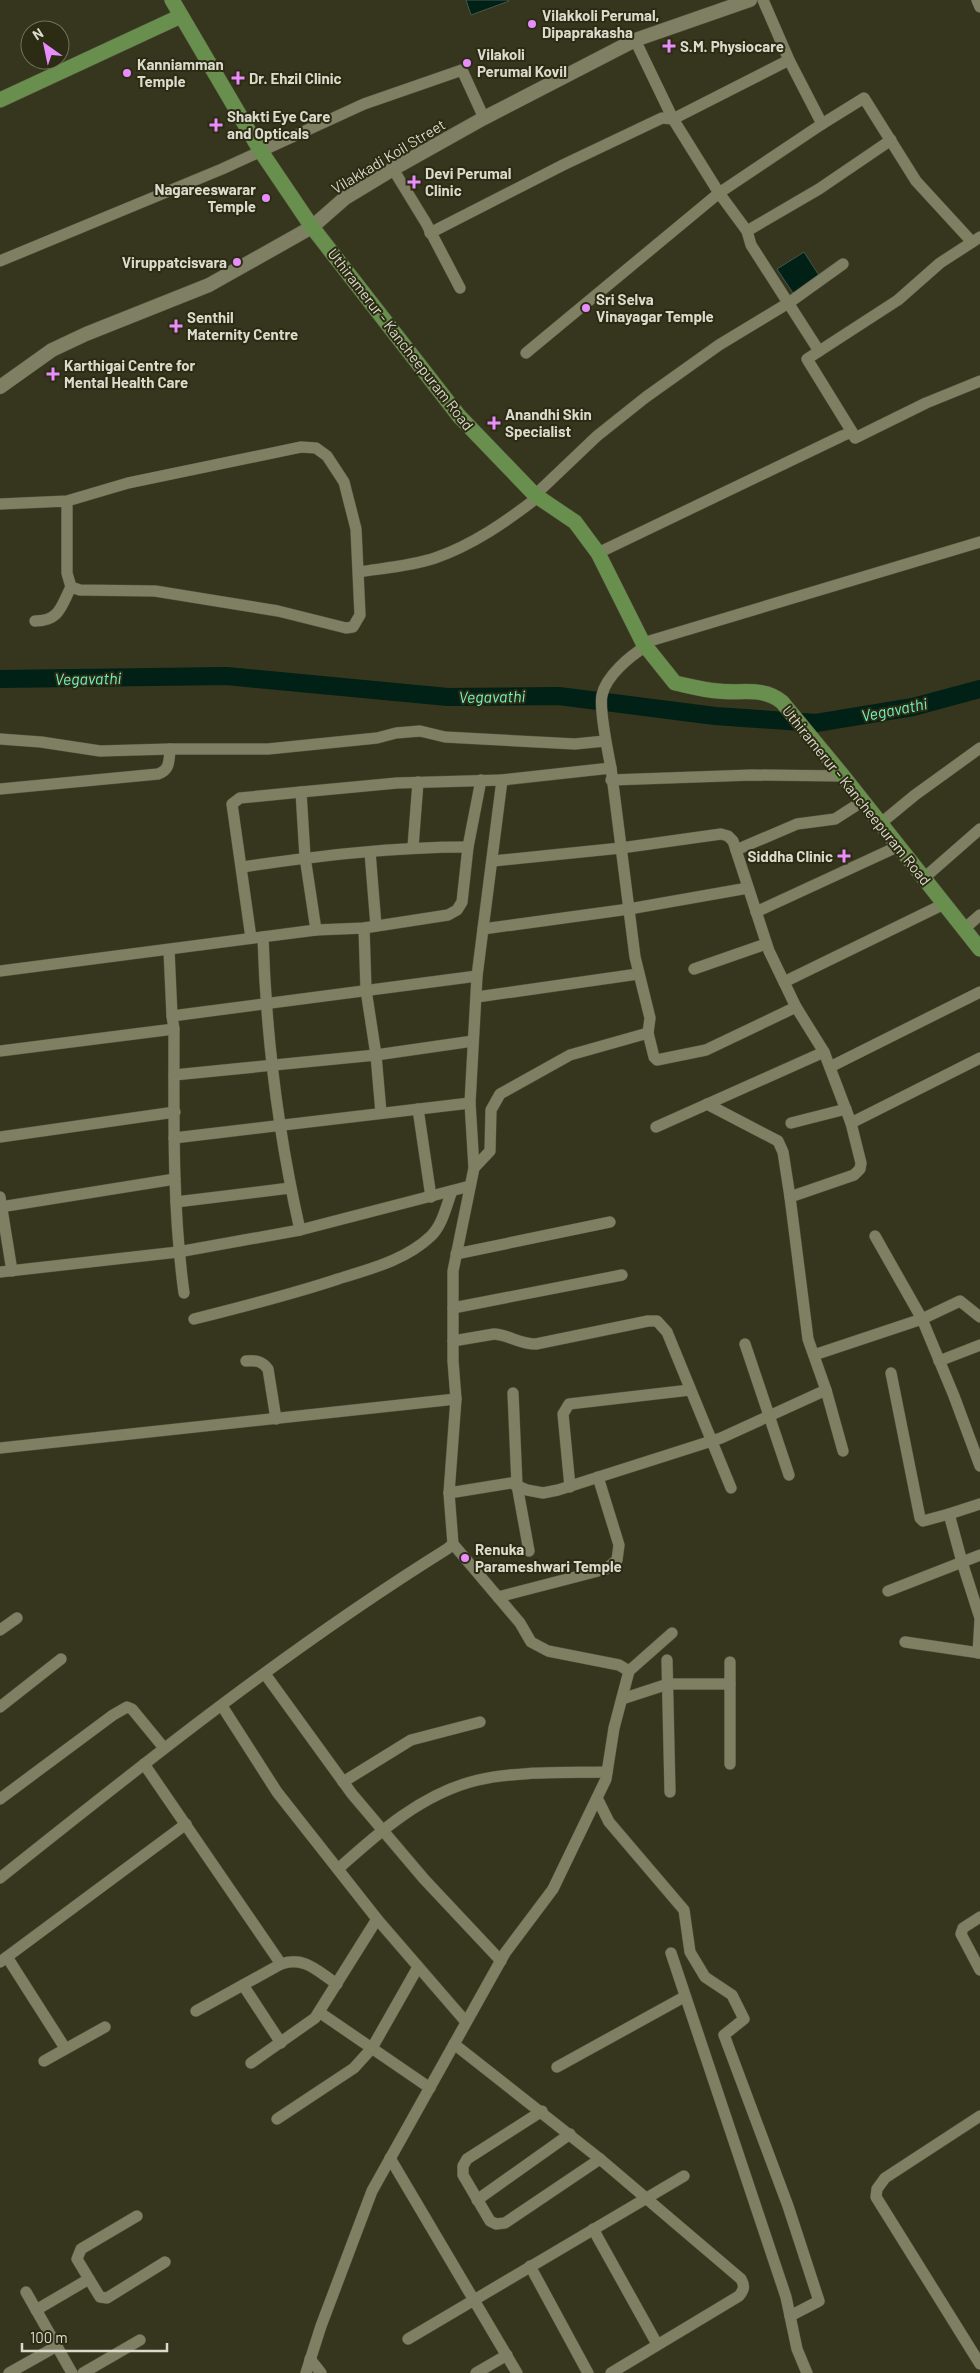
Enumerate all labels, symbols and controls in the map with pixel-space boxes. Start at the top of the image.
place label: Vilakkoli Perumal, Dipaprakasha [542,6,660,41]
marker: Vilakkoli Perumal, Dipaprakasha [526,18,538,30]
north arrow [20,20,70,70]
text: N [29,24,46,43]
place label: S.M. Physiocare [680,37,784,55]
marker: S.M. Physiocare [662,39,676,53]
place label: Vilakoli Perumal Kovil [477,45,567,80]
place label: Kanniamman Temple [137,55,224,90]
marker: Vilakoli Perumal Kovil [461,57,473,69]
marker: Kanniamman Temple [121,67,133,79]
place label: Dr. Ehzil Clinic [249,69,342,87]
marker: Dr. Ehzil Clinic [231,71,245,85]
place label: Shakti Eye Care and Opticals [227,107,330,142]
street label: Vilakkadi Koil Street [328,115,448,197]
marker: Shakti Eye Care and Opticals [209,118,223,132]
place label: Devi Perumal Clinic [425,164,511,199]
marker: Devi Perumal Clinic [407,175,421,189]
place label: Nagareeswarar Temple [154,180,256,215]
marker: Nagareeswarar Temple [260,192,272,204]
street label: Uthiramerur - Kancheepuram Road [324,244,478,434]
place label: Viruppatcisvara [122,253,227,271]
marker: Viruppatcisvara [231,256,243,268]
place label: Sri Selva Vinayagar Temple [596,290,714,325]
marker: Sri Selva Vinayagar Temple [580,302,592,314]
place label: Senthil Maternity Centre [187,308,298,343]
marker: Senthil Maternity Centre [169,319,183,333]
place label: Karthigai Centre for Mental Health Care [64,356,196,391]
marker: Karthigai Centre for Mental Health Care [46,367,60,381]
place label: Anandhi Skin Specialist [505,405,592,440]
marker: Anandhi Skin Specialist [487,416,501,430]
water label: Vegavathi [54,668,122,688]
water label: Vegavathi [458,686,526,706]
water label: Vegavathi [859,693,929,725]
street label: Uthiramerur - Kancheepuram Road [779,702,935,888]
place label: Siddha Clinic [747,847,833,865]
marker: Siddha Clinic [837,849,851,863]
place label: Renuka Parameshwari Temple [475,1540,622,1575]
marker: Renuka Parameshwari Temple [459,1552,471,1564]
scale bar [22,2320,168,2352]
text: 100 m [30,2328,68,2346]

